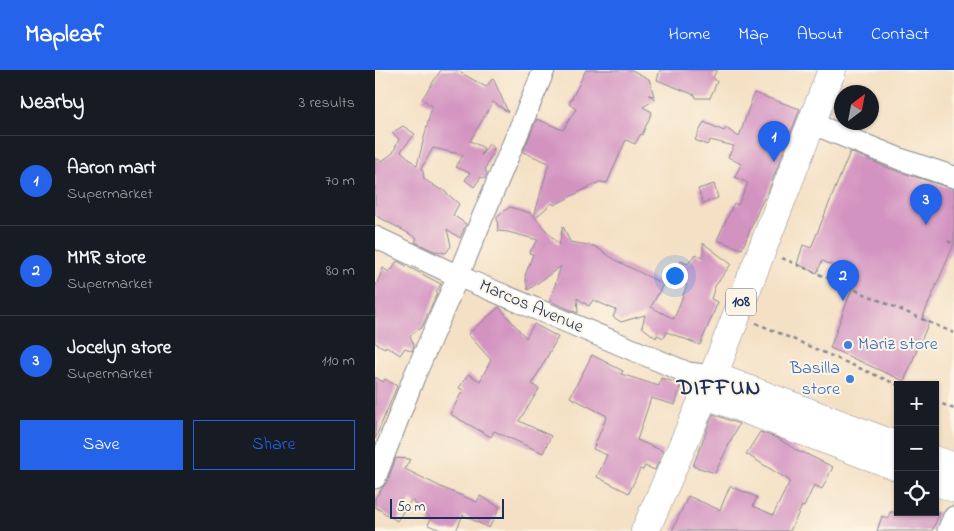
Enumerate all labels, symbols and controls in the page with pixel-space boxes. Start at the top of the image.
text: Mapleaf [25,18,104,53]
text: Home [669,22,710,48]
text: Map [738,22,769,48]
text: About [797,22,843,48]
text: Contact [871,22,929,48]
north arrow [834,85,879,130]
text: Nearby [20,88,84,118]
text: 3 results [299,91,355,115]
pin: 1 [758,121,790,162]
text: Aaron mart [67,155,156,182]
text: 1 [33,169,39,193]
text: 70 m [325,169,355,193]
text: Supermarket [67,182,153,206]
pin: 3 [910,184,942,225]
text: MMR store [67,245,146,272]
text: 2 [32,259,40,283]
text: 80 m [326,259,355,283]
pin: 2 [827,260,859,301]
your location [662,263,688,289]
text: Supermarket [67,272,153,296]
street label: Marcos Avenue [475,273,588,341]
road number: 108 [726,288,756,316]
place label: Mariz store [858,332,939,358]
text: Jocelyn store [67,335,171,362]
marker: Mariz store [842,339,854,351]
text: 3 [33,349,39,373]
text: 110 m [321,349,355,373]
place label: Basilla store [789,356,841,403]
text: Supermarket [67,362,153,386]
district label: DIFFUN [676,373,761,405]
marker: Basilla store [844,373,856,385]
map controls [894,381,939,516]
button: + [894,381,939,426]
button: Save [20,420,183,470]
button: Share [193,420,355,470]
button: − [894,426,939,471]
button: locate [894,471,939,516]
scale bar [390,496,504,519]
text: 50 m [397,497,425,518]

